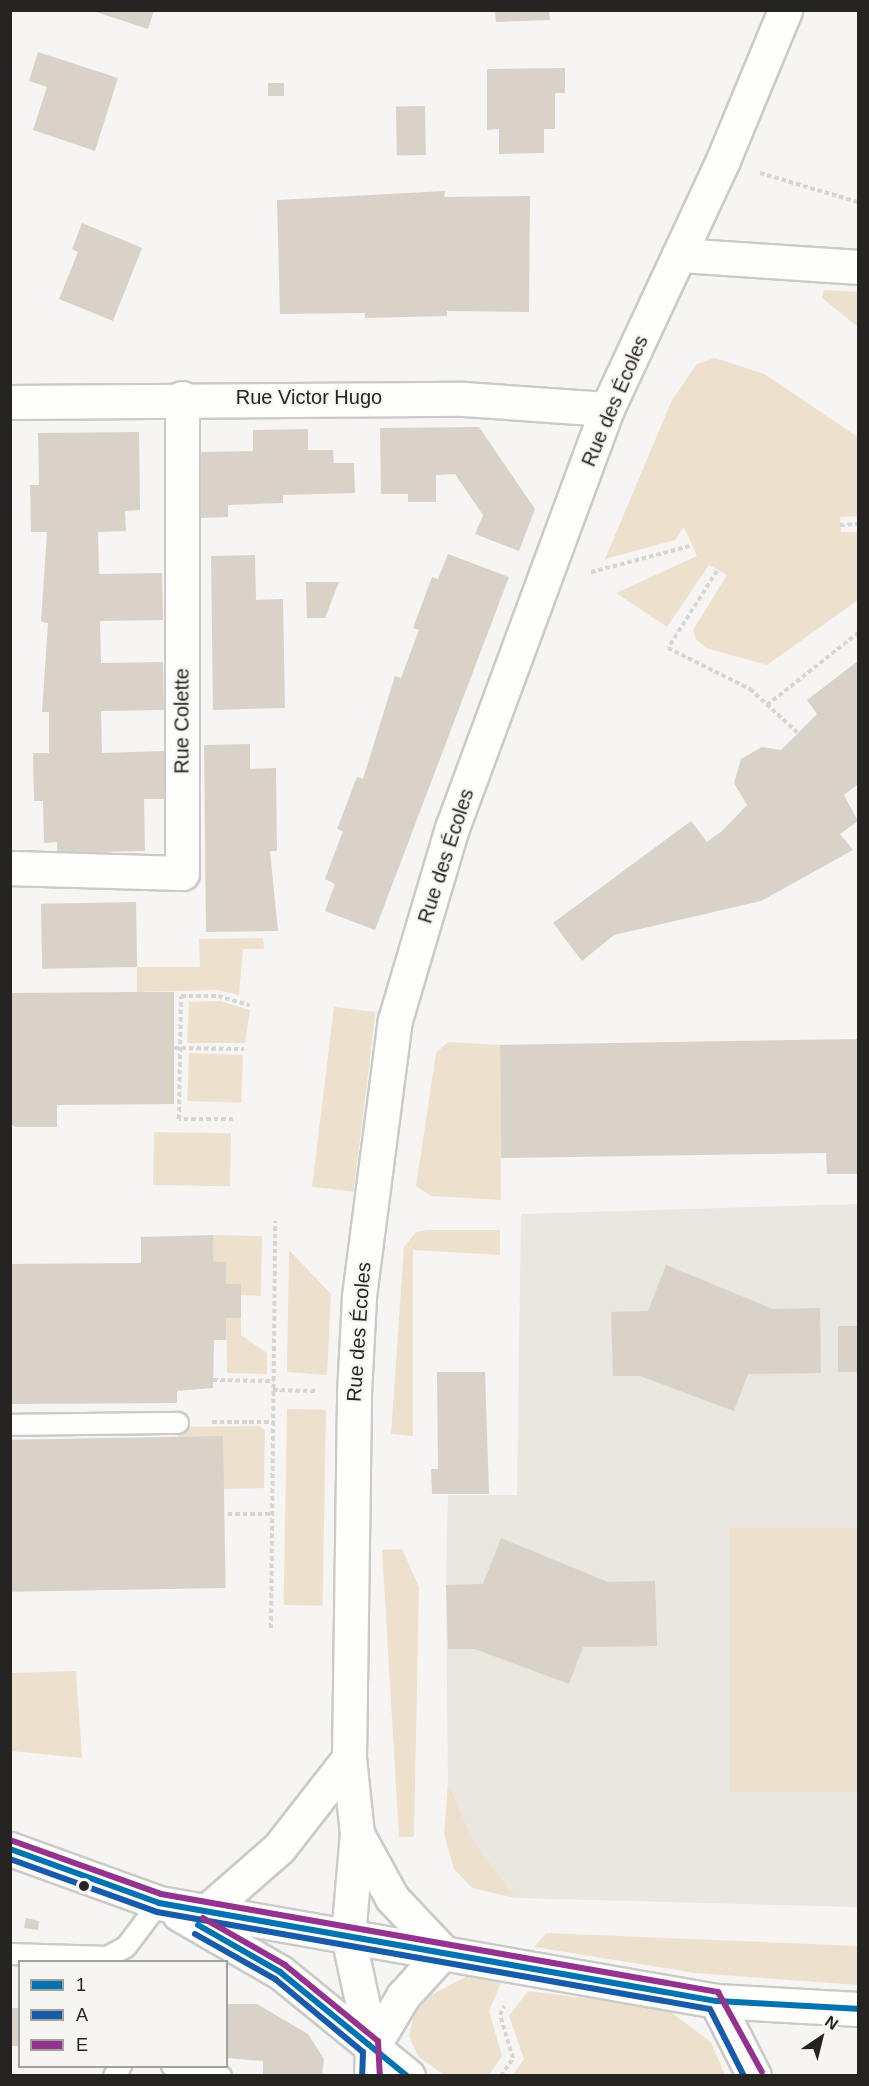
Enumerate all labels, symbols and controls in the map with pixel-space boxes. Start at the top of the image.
street label: Rue des Écoles [577,332,653,470]
street label: Rue Victor Hugo [236,385,382,409]
street label: Rue Colette [170,668,194,774]
street label: Rue des Écoles [413,786,479,926]
street label: Rue des Écoles [342,1261,376,1403]
unlabelled marker [78,1880,90,1892]
legend [18,1960,228,2068]
text: 1 [76,1975,86,1995]
text: A [76,2005,88,2025]
north arrow [791,2008,851,2068]
text: N [822,2013,841,2033]
text: E [76,2035,88,2055]

